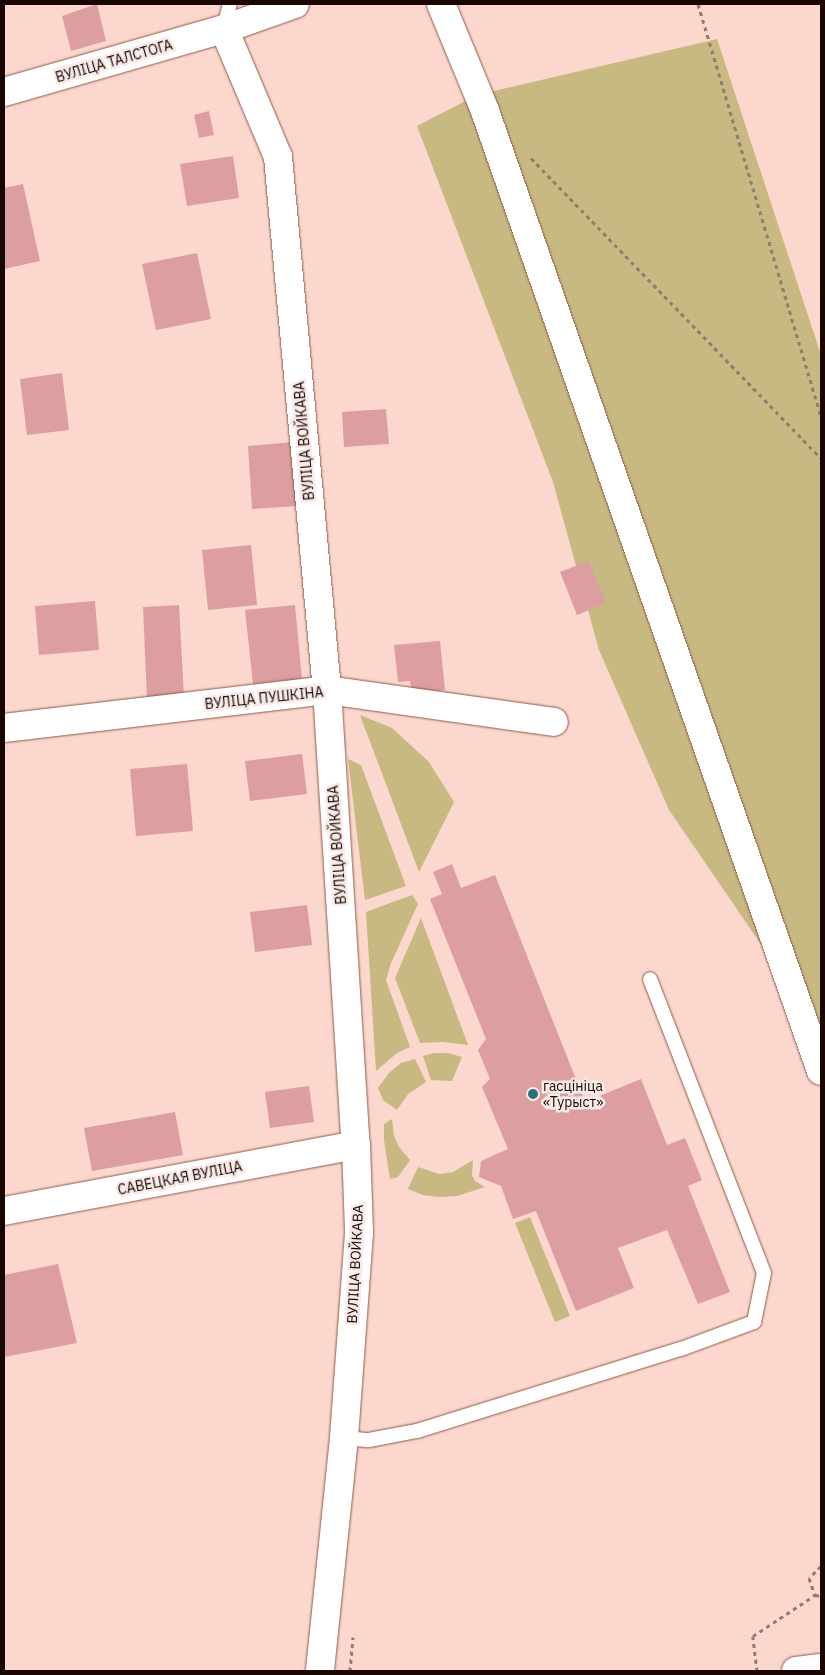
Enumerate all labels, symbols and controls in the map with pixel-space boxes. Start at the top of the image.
street label: ВУЛІЦА ТАЛСТОГА [54,36,174,86]
street label: ВУЛІЦА ВОЙКАВА [290,381,318,501]
street label: ВУЛІЦА ПУШКІНА [204,683,324,713]
street label: ВУЛІЦА ВОЙКАВА [324,785,350,905]
place label: гасцініца «Турыст» [543,1078,603,1110]
marker: гасцініца «Турыст» [527,1088,539,1100]
street label: САВЕЦКАЯ ВУЛІЦА [116,1158,244,1198]
street label: ВУЛІЦА ВОЙКАВА [343,1204,367,1324]

